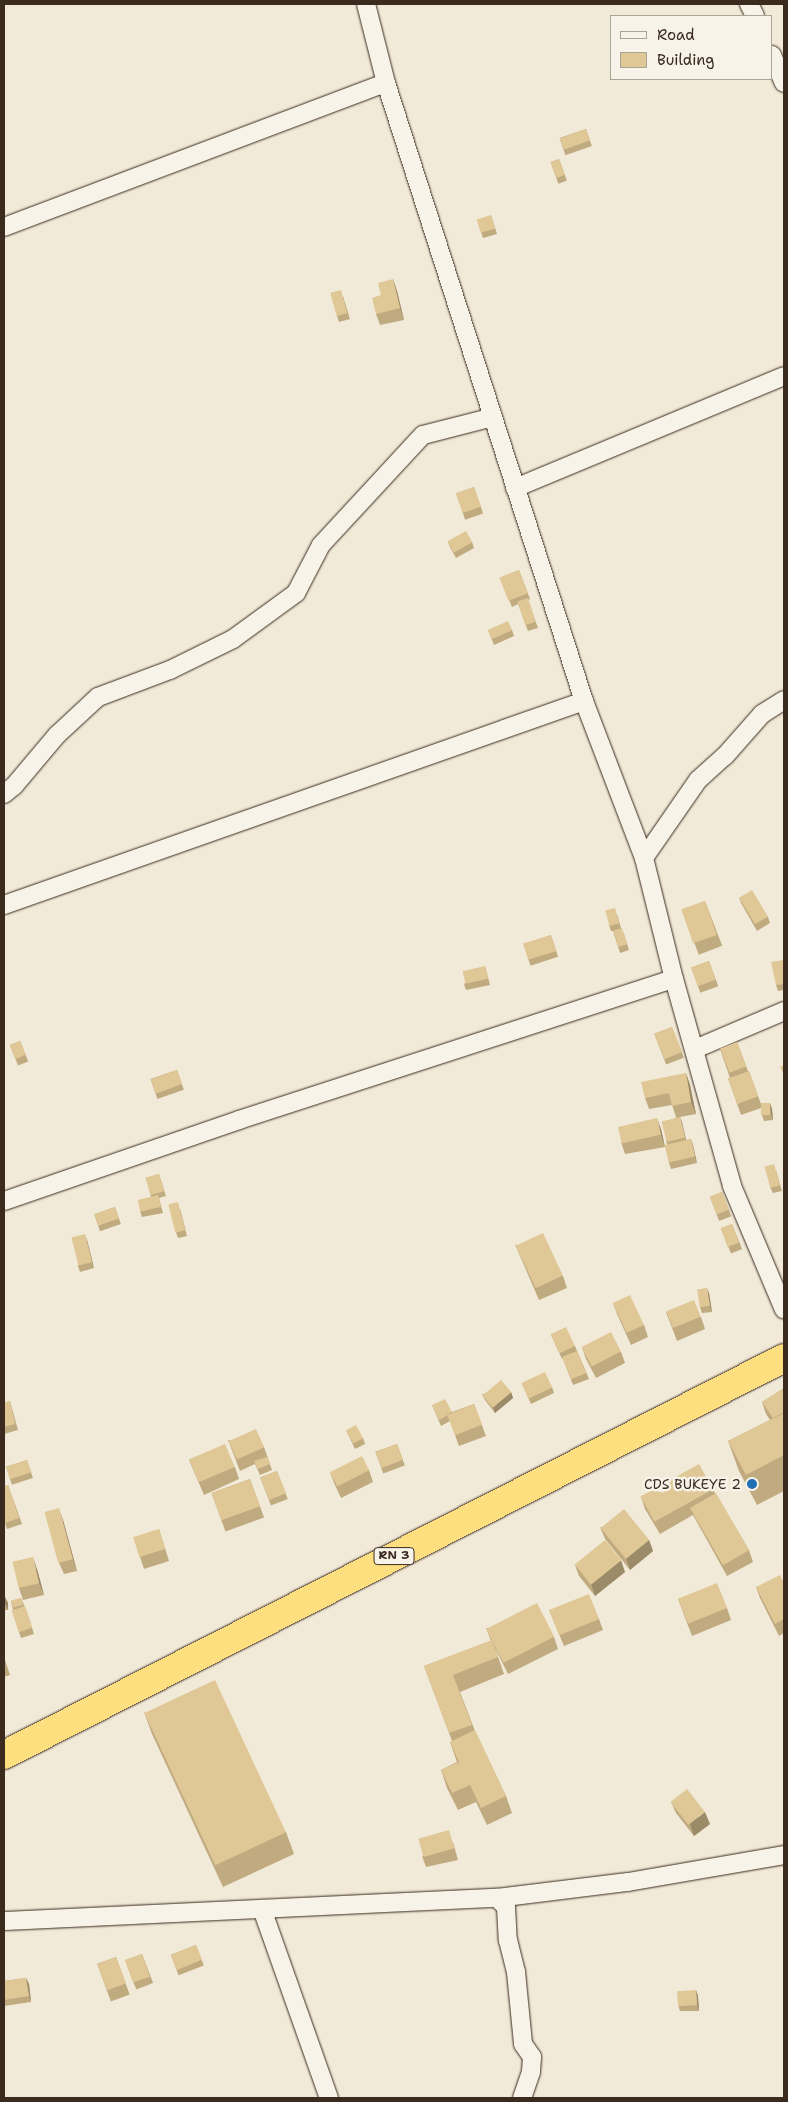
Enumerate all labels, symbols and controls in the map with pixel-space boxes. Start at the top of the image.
legend [610,15,773,80]
text: Road [657,25,695,45]
text: Building [657,50,714,70]
place label: CDS BUKEYE 2 [644,1476,741,1492]
marker: CDS BUKEYE 2 [745,1477,759,1491]
road number: RN 3 [373,1546,415,1565]

